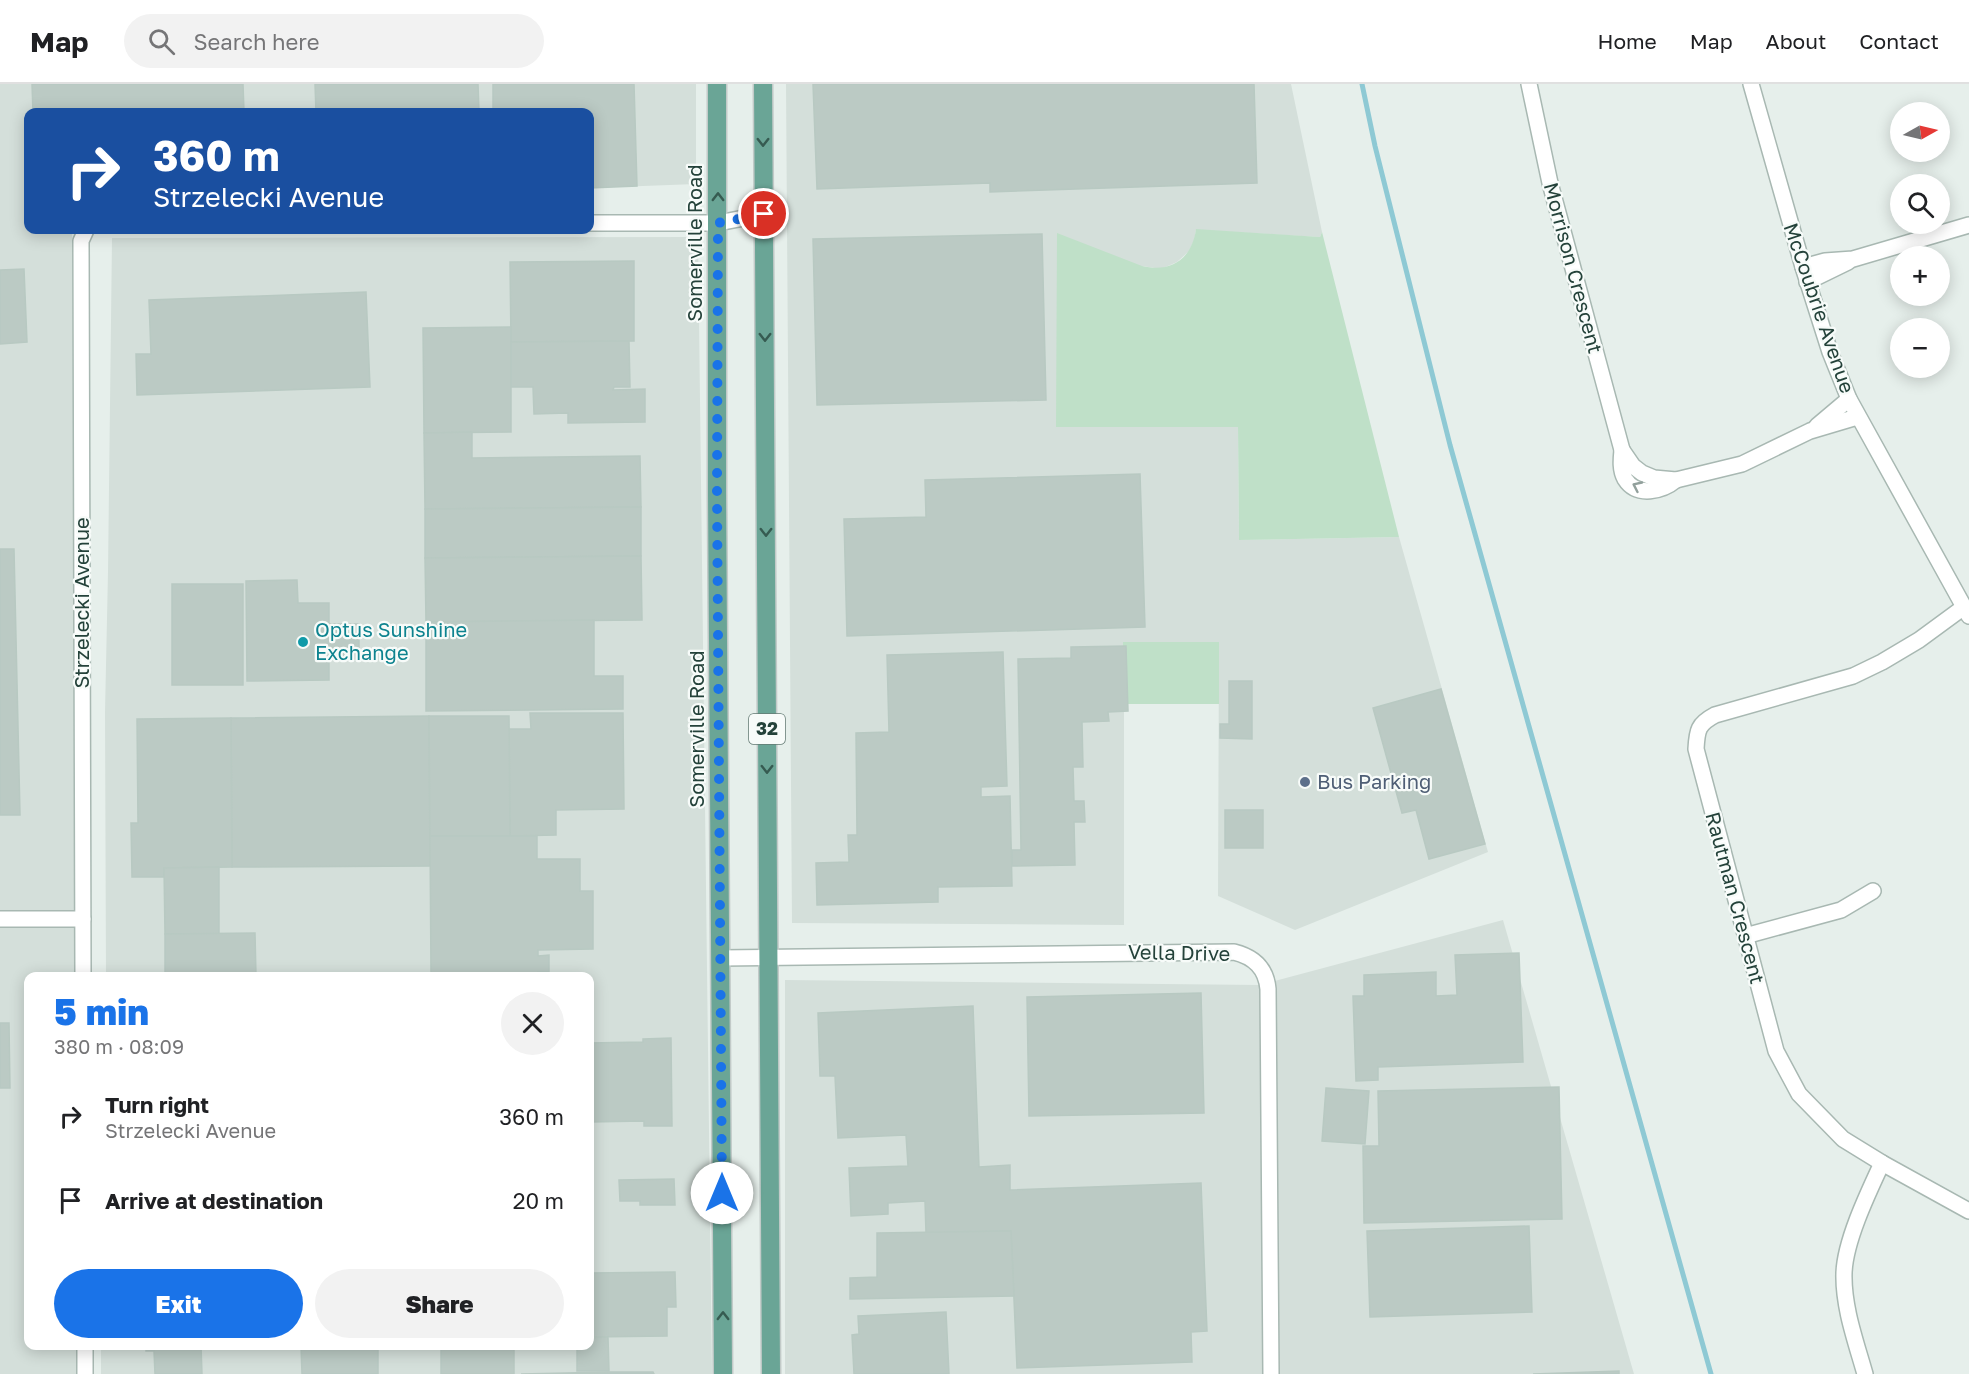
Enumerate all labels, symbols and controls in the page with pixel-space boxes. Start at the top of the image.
search box [124,14,544,68]
text: Map [30,25,88,58]
icon: search [145,25,178,58]
text: Search here [193,28,319,55]
text: Home [1597,28,1657,54]
text: Map [1690,28,1733,54]
text: About [1766,28,1826,54]
text: Contact [1859,28,1939,54]
north arrow [1890,102,1950,162]
map controls [1890,102,1950,378]
text: 360 m [153,130,280,180]
icon: right [54,132,132,210]
one-way arrow [757,138,770,147]
street label: Somerville Road [682,164,706,322]
button: search [1890,174,1950,234]
street label: Morrison Crescent [1540,180,1608,356]
text: Strzelecki Avenue [153,181,384,213]
pin [738,188,789,239]
one-way arrow [712,192,724,201]
icon: arrive [747,197,780,230]
street label: McCoubrie Avenue [1780,219,1860,396]
button: + [1890,246,1950,306]
button: − [1890,318,1950,378]
one-way arrow [759,333,771,342]
one-way arrow [1632,481,1643,493]
street label: Strzelecki Avenue [69,517,93,689]
one-way arrow [760,528,772,537]
place label: Optus Sunshine Exchange [315,617,467,664]
marker: Optus Sunshine Exchange [296,635,310,649]
street label: Somerville Road [684,650,708,808]
road number: 32 [749,714,785,744]
one-way arrow [761,765,773,774]
place label: Bus Parking [1317,769,1431,793]
marker: Bus Parking [1298,775,1312,789]
street label: Rautman Crescent [1701,809,1770,986]
street label: Vella Drive [1128,939,1230,965]
text: 5 min [54,990,149,1033]
button: close [501,992,564,1055]
text: 380 m · 08:09 [54,1034,184,1058]
text: Turn right [105,1091,209,1118]
icon: right [54,1100,87,1133]
text: 360 m [499,1103,564,1130]
text: Strzelecki Avenue [105,1118,276,1142]
position arrow [690,1161,754,1225]
icon: arrive [54,1184,87,1217]
text: Arrive at destination [105,1187,323,1214]
text: 20 m [513,1187,564,1214]
button: Exit [54,1269,303,1338]
button: Share [315,1269,564,1338]
one-way arrow [717,1311,729,1320]

